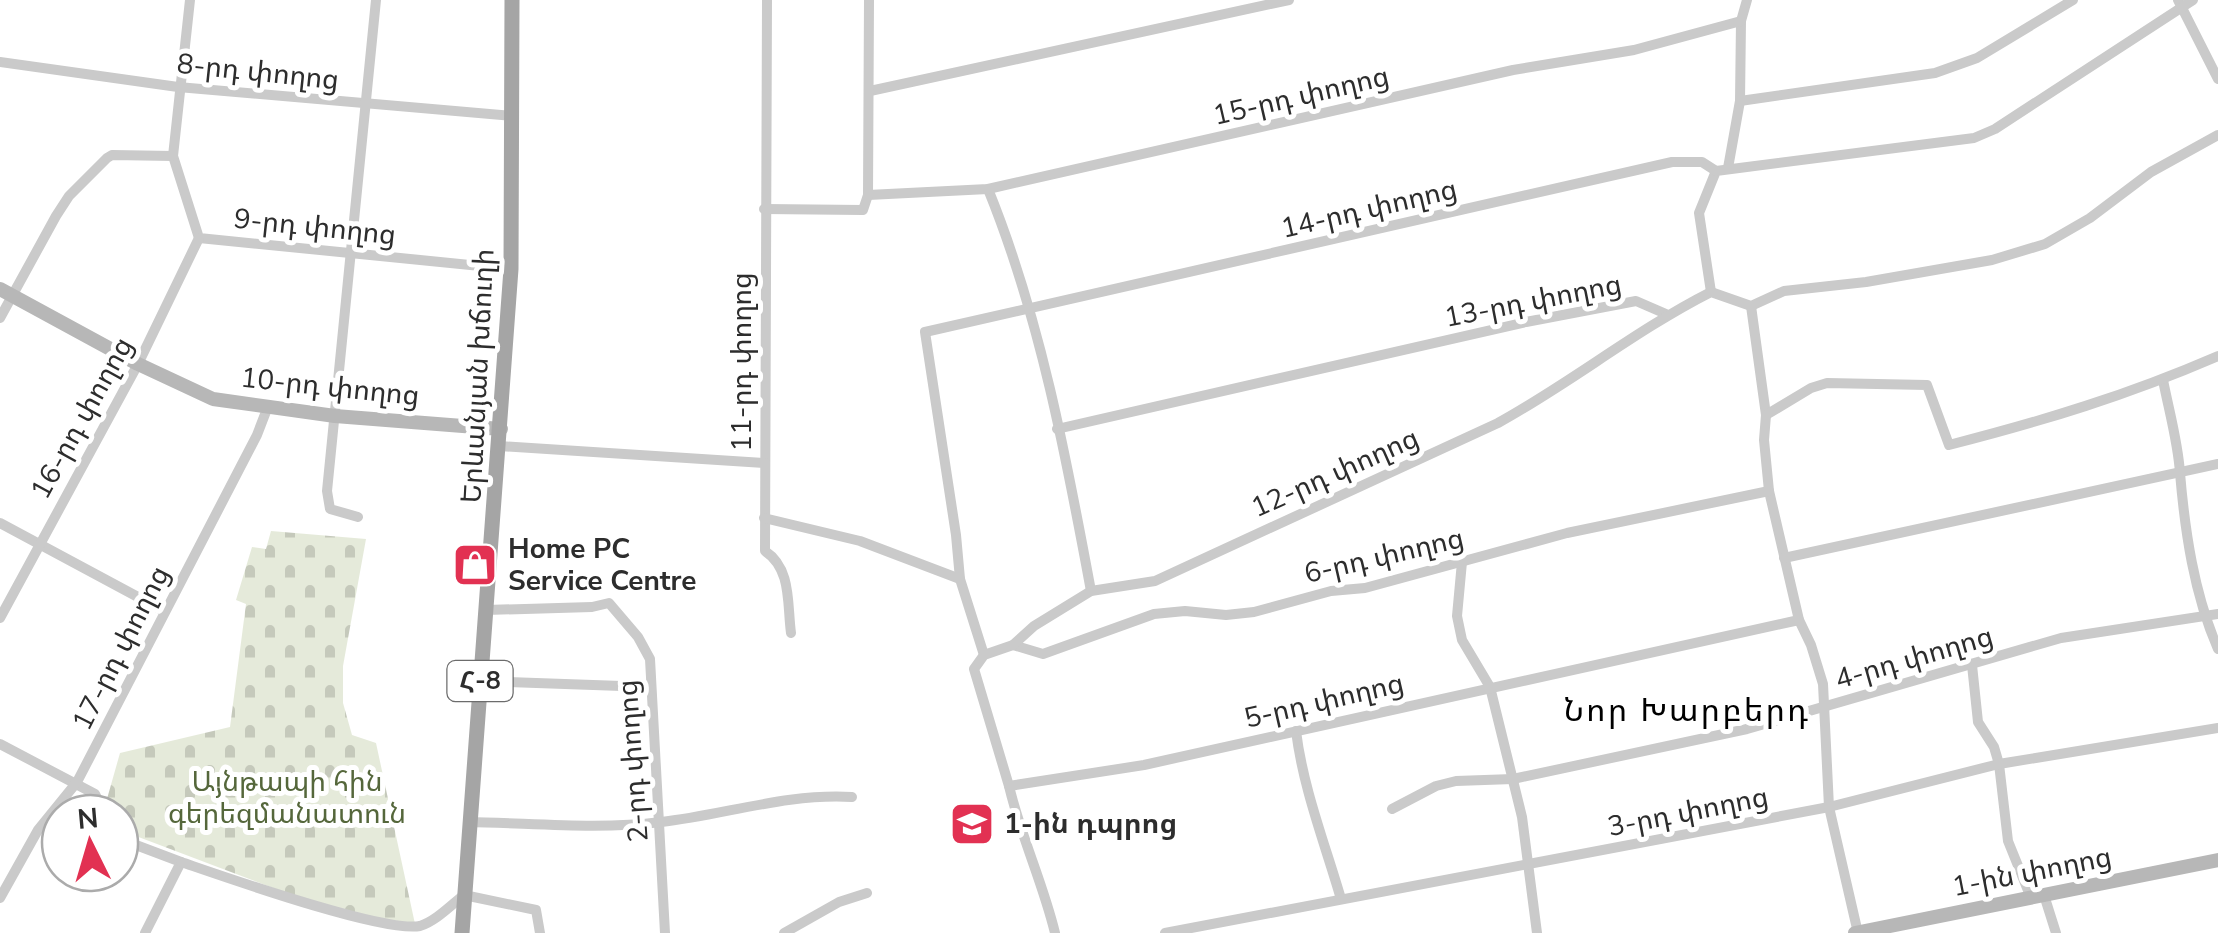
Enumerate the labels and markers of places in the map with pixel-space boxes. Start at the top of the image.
place label: Home PC Service Centre [508,530,697,600]
shop icon: Home PC Service Centre [452,542,498,588]
school or university icon: 1-ին դպրոց [949,801,995,847]
place label: 1-ին դպրոց [1004,805,1177,843]

